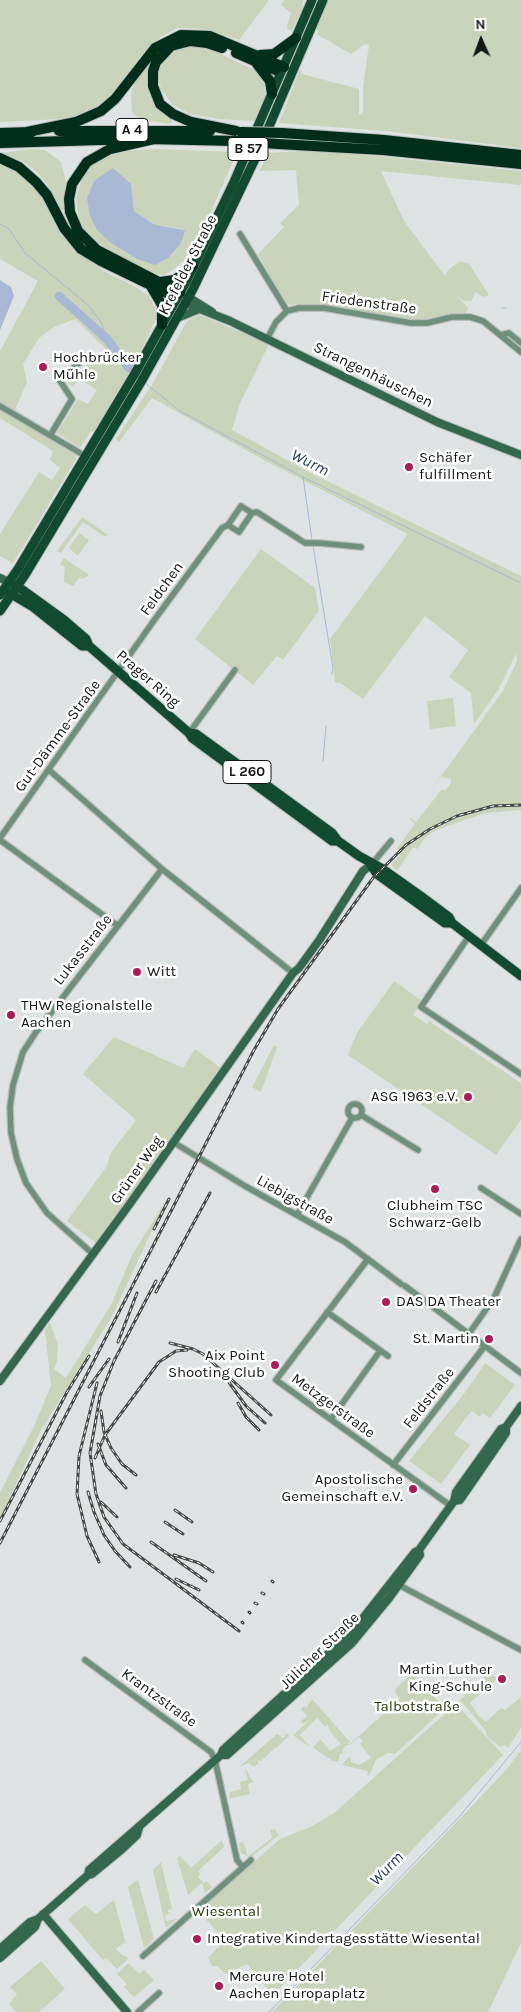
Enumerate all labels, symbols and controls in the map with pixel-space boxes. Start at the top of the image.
north arrow [456,15,506,65]
text: N [475,16,486,33]
road number: A 4 [116,118,148,142]
road number: B 57 [228,138,268,160]
street label: Krefelder Straße [155,212,221,318]
street label: Friedenstraße [321,287,417,319]
street label: Strangenhäuschen [310,338,436,412]
place label: Hochbrücker Mühle [53,349,141,384]
marker: Hochbrücker Mühle [37,361,49,373]
water label: Wurm [288,445,332,481]
place label: Schäfer fulfillment [419,449,492,484]
marker: Schäfer fulfillment [403,461,415,473]
street label: Feldchen [137,559,187,619]
street label: Prager Ring [113,647,183,711]
street label: Gut-Dämme-Straße [11,676,105,796]
road number: L 260 [223,760,271,784]
street label: Lukasstraße [50,911,116,989]
place label: Witt [147,963,176,981]
marker: Witt [131,966,143,978]
place label: THW Regionalstelle Aachen [21,997,152,1032]
marker: THW Regionalstelle Aachen [5,1009,17,1021]
place label: ASG 1963 e.V. [371,1088,458,1106]
marker: ASG 1963 e.V. [462,1091,474,1103]
street label: Grüner Weg [107,1132,167,1208]
street label: Liebigstraße [253,1171,337,1229]
marker: Clubheim TSC Schwarz-Gelb [429,1183,441,1195]
place label: Clubheim TSC Schwarz-Gelb [387,1197,483,1232]
place label: DAS DA Theater [396,1293,501,1311]
marker: DAS DA Theater [380,1296,392,1308]
place label: St. Martin [413,1330,479,1348]
marker: St. Martin [483,1333,495,1345]
place label: Aix Point Shooting Club [168,1347,265,1382]
marker: Aix Point Shooting Club [269,1359,281,1371]
street label: Feldstraße [400,1364,458,1432]
street label: Metzgerstraße [288,1370,378,1442]
place label: Apostolische Gemeinschaft e.V. [282,1471,403,1506]
marker: Apostolische Gemeinschaft e.V. [407,1483,419,1495]
street label: Jülicher Straße [277,1609,363,1693]
place label: Martin Luther King-Schule [399,1661,492,1696]
street label: Krantzstraße [118,1665,200,1731]
marker: Martin Luther King-Schule [496,1673,508,1685]
park label: Talbotstraße [374,1698,460,1716]
water label: Wurm [366,1848,408,1890]
park label: Wiesental [192,1903,260,1921]
place label: Integrative Kindertagesstätte Wiesental [207,1930,480,1948]
marker: Integrative Kindertagesstätte Wiesental [191,1933,203,1945]
place label: Mercure Hotel Aachen Europaplatz [229,1968,365,2003]
marker: Mercure Hotel Aachen Europaplatz [213,1980,225,1992]

